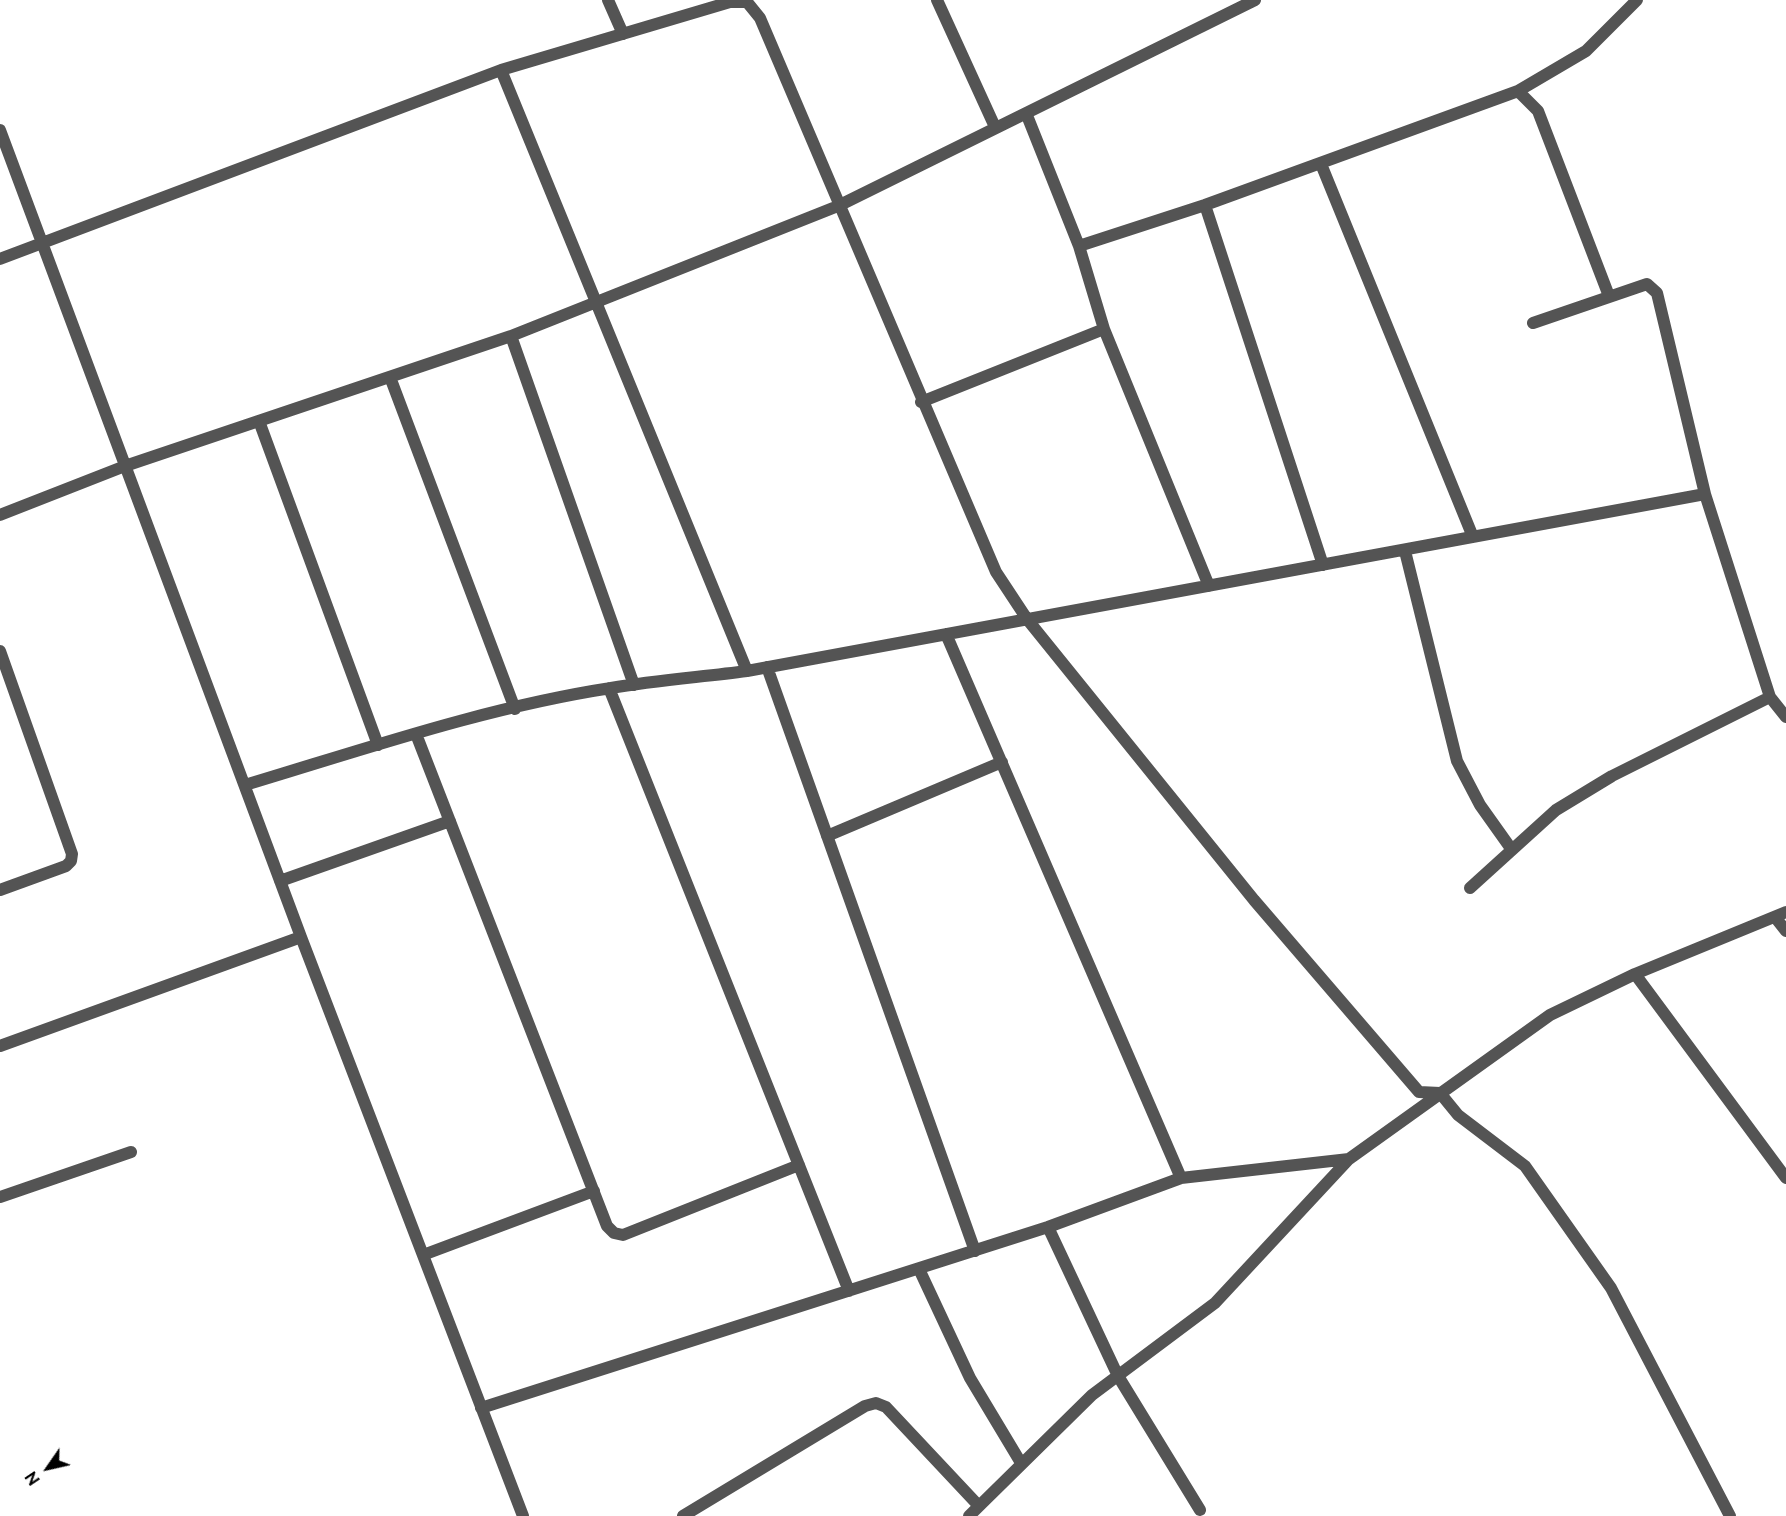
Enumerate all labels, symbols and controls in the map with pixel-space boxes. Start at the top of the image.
north arrow [18,1438,78,1498]
text: N [21,1468,44,1489]

